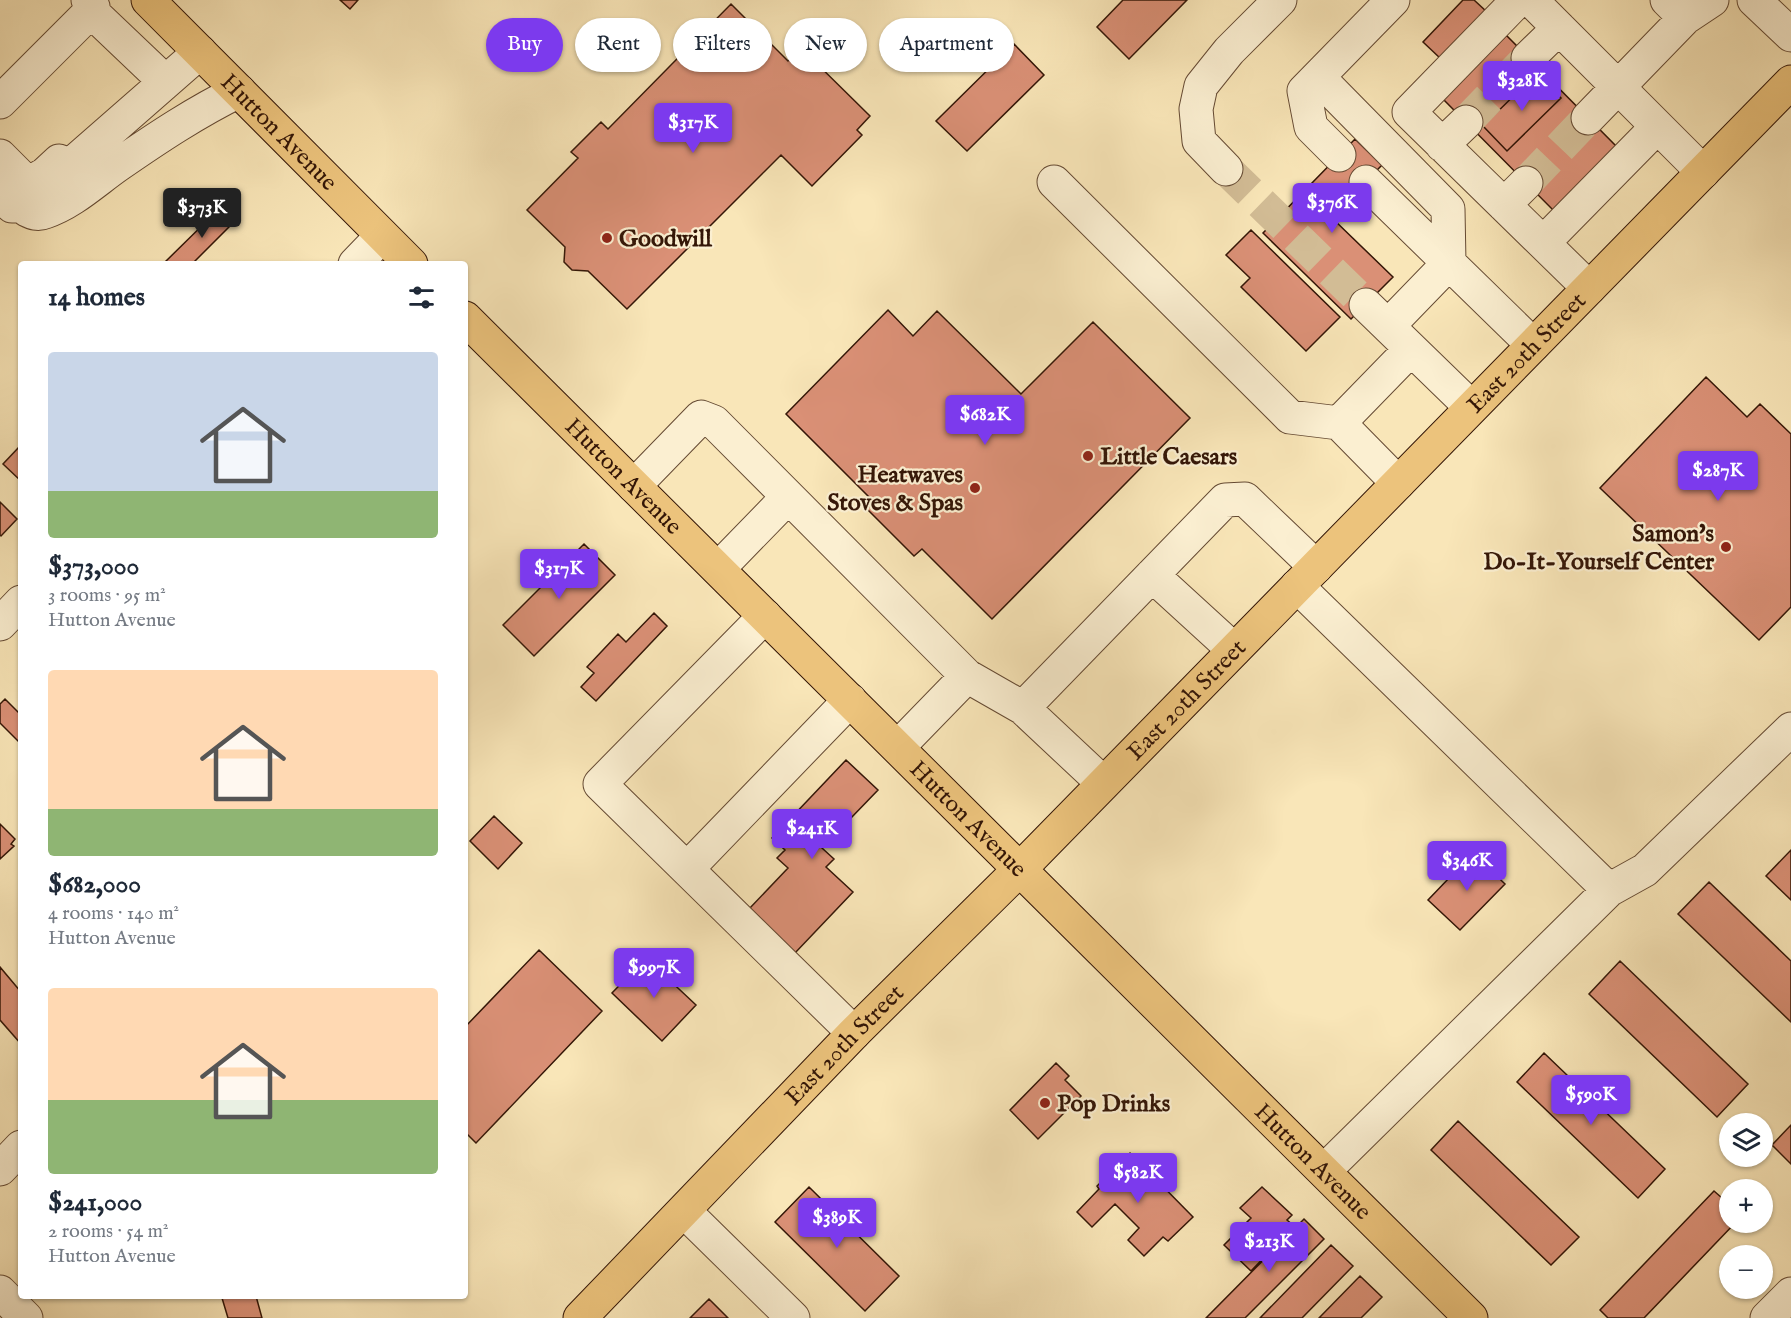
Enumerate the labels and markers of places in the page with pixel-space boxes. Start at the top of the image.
pin: $328K [1480,61,1564,112]
pin: $317K [651,103,735,154]
pin: $376K [1290,183,1374,234]
pin: $373K [160,188,244,239]
place label: Goodwill [619,224,712,255]
marker: Goodwill [600,231,614,245]
pin: $682K [943,395,1027,446]
place label: Little Caesars [1100,442,1238,473]
marker: Little Caesars [1081,449,1095,463]
pin: $287K [1676,451,1760,502]
place label: Heatwaves Stoves & Spas [827,460,964,519]
marker: Heatwaves Stoves & Spas [968,481,982,495]
place label: Samon's Do-It-Yourself Center [1483,519,1715,578]
marker: Samon's Do-It-Yourself Center [1719,540,1733,554]
pin: $317K [517,549,601,600]
pin: $241K [770,809,854,860]
pin: $346K [1425,841,1509,892]
pin: $997K [612,948,696,999]
pin: $590K [1549,1075,1633,1126]
place label: Pop Drinks [1057,1089,1171,1120]
marker: Pop Drinks [1038,1096,1052,1110]
pin: $582K [1096,1153,1180,1204]
pin: $389K [795,1198,879,1249]
pin: $213K [1227,1222,1311,1273]

